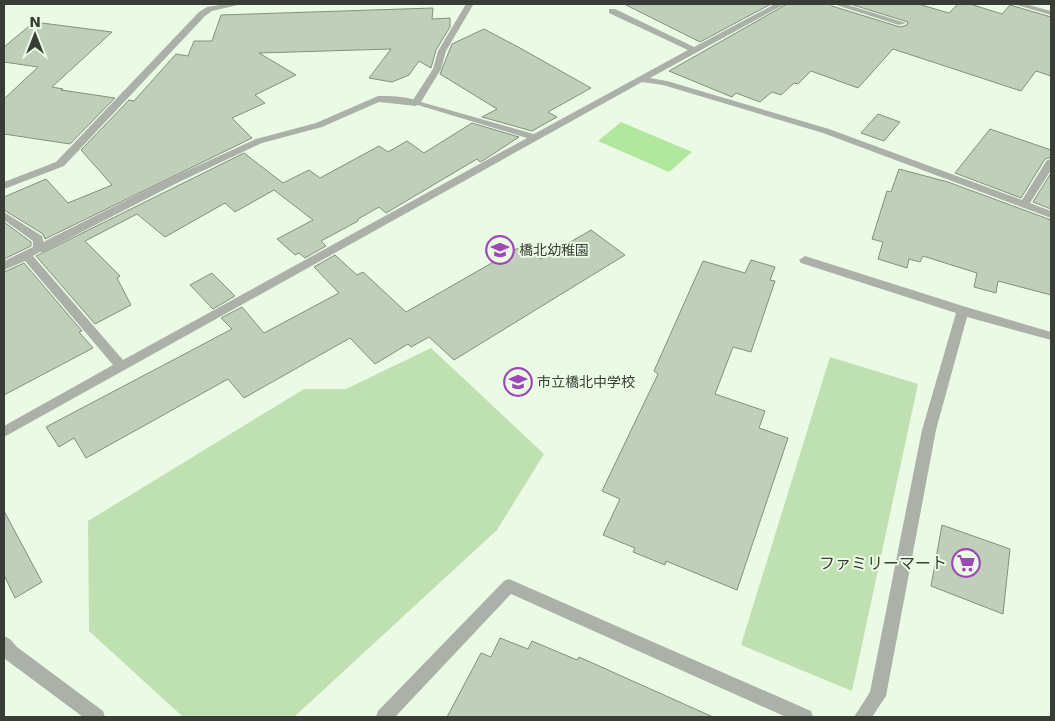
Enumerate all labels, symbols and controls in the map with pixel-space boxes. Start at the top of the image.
north arrow [10,10,60,60]
text: N [29,14,41,30]
school or university icon: 橋北幼稚園 [485,235,515,265]
place label: 橋北幼稚園 [519,242,589,258]
school or university icon: 市立橋北中学校 [503,367,533,397]
place label: 市立橋北中学校 [537,374,635,390]
supermarket icon: ファミリーマート [951,548,981,578]
place label: ファミリーマート [819,554,947,573]

